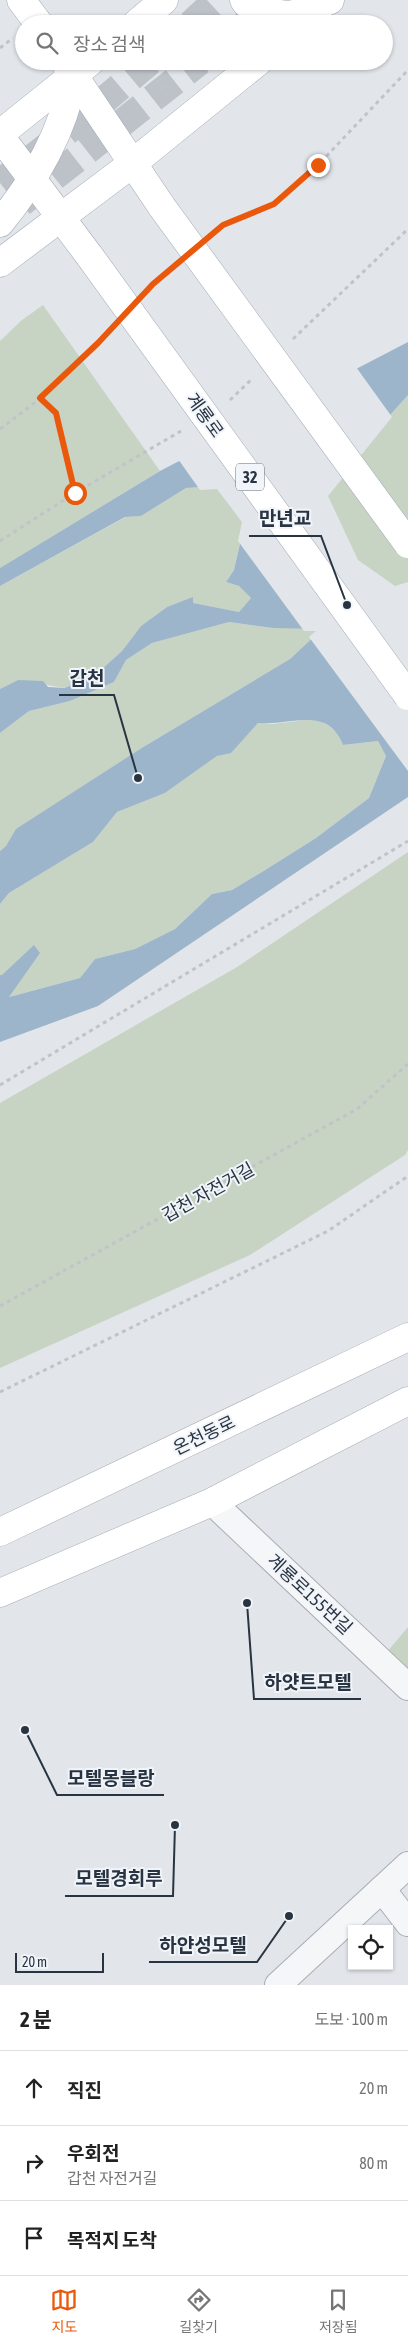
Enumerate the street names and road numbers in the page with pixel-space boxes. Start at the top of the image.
street label: 계룡로 [182,389,228,441]
road number: 32 [236,464,264,491]
street label: 갑천 자전거길 [158,1158,258,1226]
street label: 온천동로 [170,1411,238,1459]
street label: 계룡로155번길 [263,1549,357,1639]

